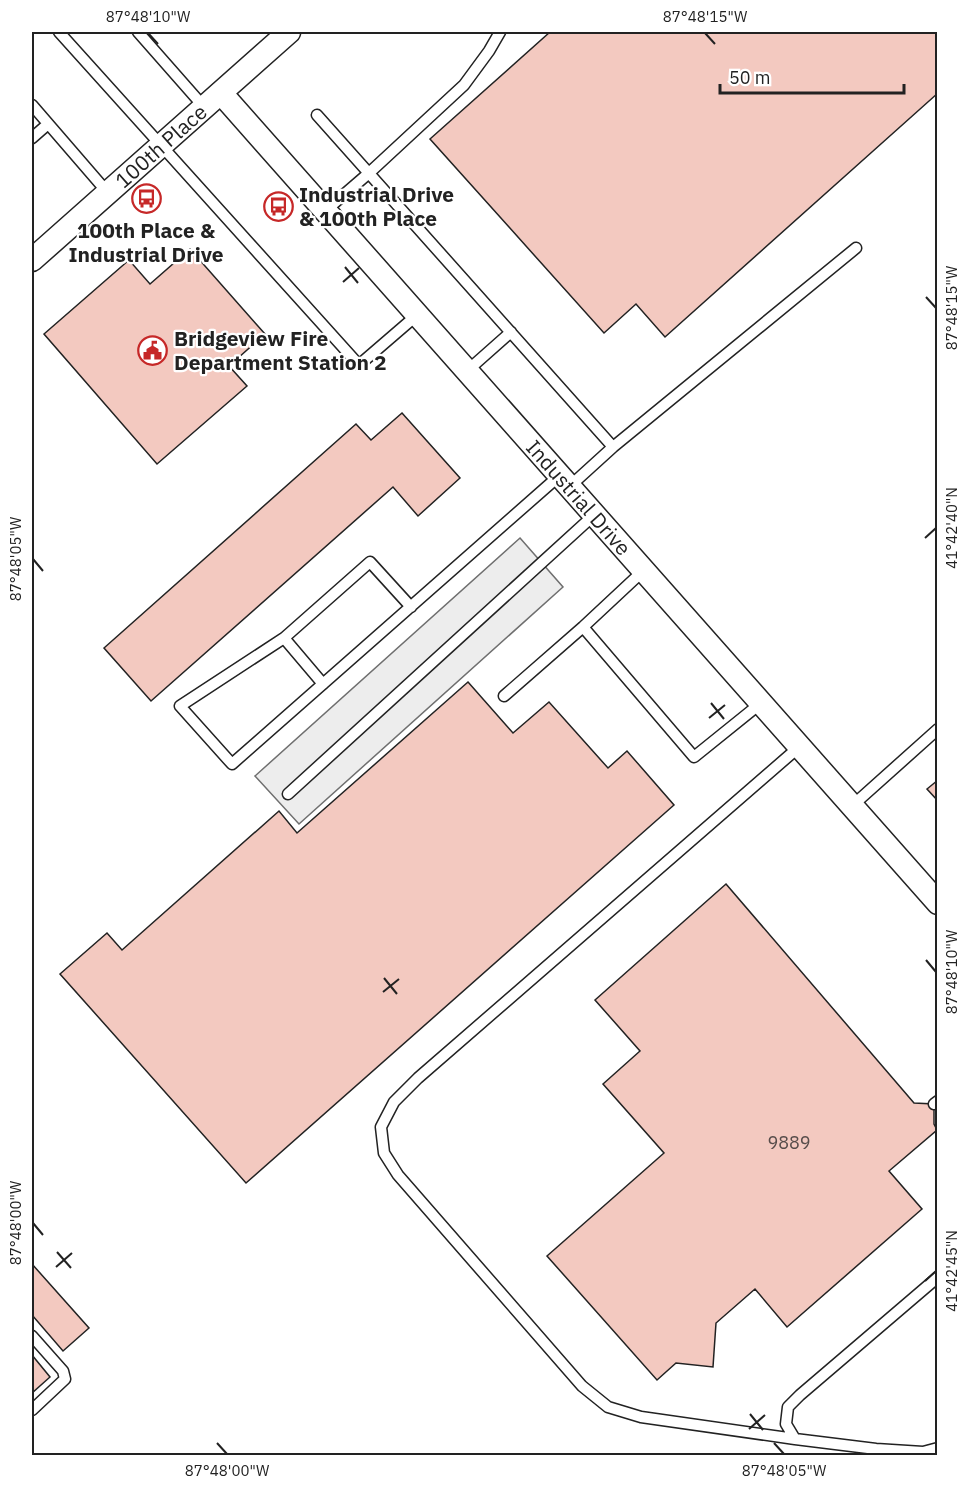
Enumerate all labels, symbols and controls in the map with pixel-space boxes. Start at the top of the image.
text: 87°48'10"W [106,7,191,26]
text: 87°48'15"W [663,7,748,26]
scale bar [720,57,904,95]
text: 50 m [729,66,771,89]
street label: 100th Place [109,98,213,194]
place label: Industrial Drive & 100th Place [299,180,454,232]
bus stop icon: 100th Place & Industrial Drive [130,183,162,215]
bus stop icon: Industrial Drive & 100th Place [262,190,294,222]
place label: 100th Place & Industrial Drive [68,216,224,268]
text: 87°48'15"W [942,265,961,350]
place label: Bridgeview Fire Department Station 2 [174,324,387,376]
public building icon: Bridgeview Fire Department Station 2 [137,334,169,366]
street label: Industrial Drive [520,434,638,561]
text: 41°42'40"N [942,487,961,569]
text: 87°48'05"W [6,516,25,601]
text: 87°48'10"W [942,929,961,1014]
house number: 9889 [767,1131,811,1154]
text: 87°48'00"W [6,1180,25,1265]
text: 41°42'45"N [942,1230,961,1312]
text: 87°48'00"W [185,1461,270,1480]
text: 87°48'05"W [742,1461,827,1480]

